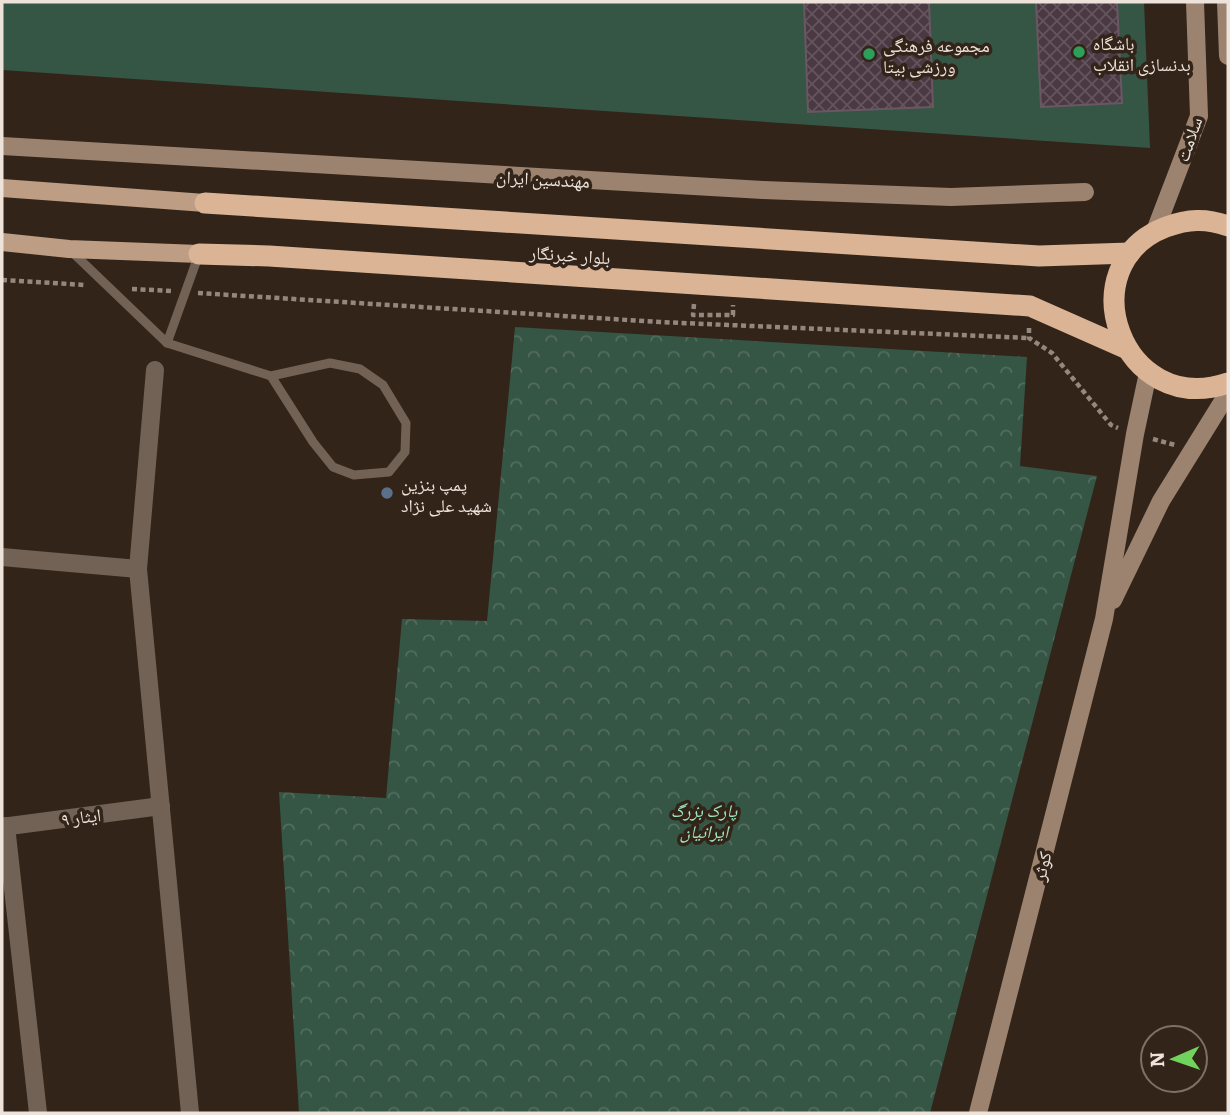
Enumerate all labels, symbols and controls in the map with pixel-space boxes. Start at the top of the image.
place label: باشگاه بدنسازی انقلاب [1093,29,1191,77]
place label: مجموعه فرهنگی ورزشی بیتا [883,31,990,79]
marker: باشگاه بدنسازی انقلاب [1071,44,1087,60]
marker: مجموعه فرهنگی ورزشی بیتا [861,46,877,62]
street label: سلامت [1168,113,1208,165]
street label: مهندسین ایران [495,162,591,194]
street label: بلوار خبرنگار [528,238,612,270]
place label: پمپ بنزین شهید علی نژاد [401,470,492,518]
marker: پمپ بنزین شهید علی نژاد [379,485,395,501]
park label: پارک بزرگ ایرانیان [671,796,738,844]
street label: ایثار ۹ [59,800,103,832]
street label: کوثر [1024,848,1058,884]
north arrow [1139,1024,1209,1094]
text: N [1142,1051,1170,1068]

